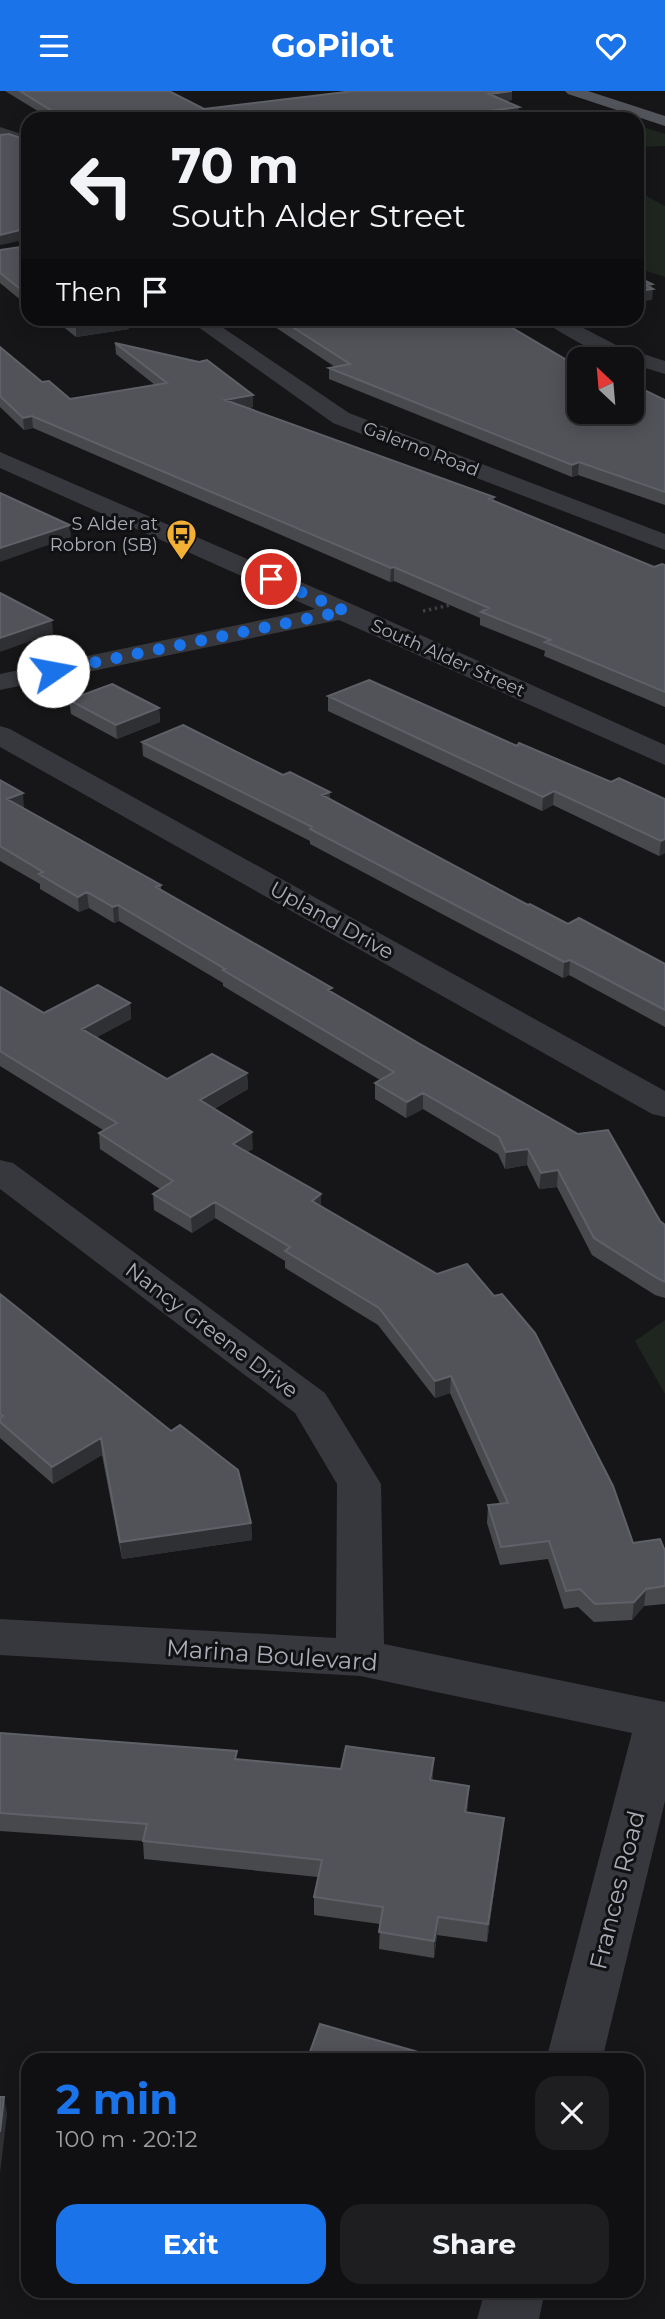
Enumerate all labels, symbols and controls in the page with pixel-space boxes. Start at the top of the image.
text: GoPilot [271,26,394,65]
icon: menu [35,27,73,65]
icon: heart [592,27,630,65]
text: 70 m [171,136,299,195]
icon: left [56,140,147,231]
text: South Alder Street [171,196,466,235]
icon: arrive [136,273,174,311]
text: Then [56,276,122,308]
north arrow [567,347,644,423]
map controls [567,347,644,424]
street label: Galerno Road [360,417,482,481]
place label: S Alder at Robron (SB) [50,513,158,556]
bus stop icon: S Alder at Robron (SB) [164,517,198,561]
pin [241,549,301,609]
icon: arrive [252,560,290,598]
street label: South Alder Street [368,614,528,702]
position arrow [16,634,90,708]
street label: Upland Drive [266,876,398,964]
street label: Nancy Greene Drive [121,1257,303,1403]
street label: Marina Boulevard [165,1633,379,1677]
street label: Frances Road [583,1808,651,1972]
text: 2 min [56,2073,178,2125]
button: close [535,2076,609,2150]
text: 100 m · 20:12 [56,2125,198,2153]
button: Exit [56,2204,326,2284]
button: Share [340,2204,609,2284]

